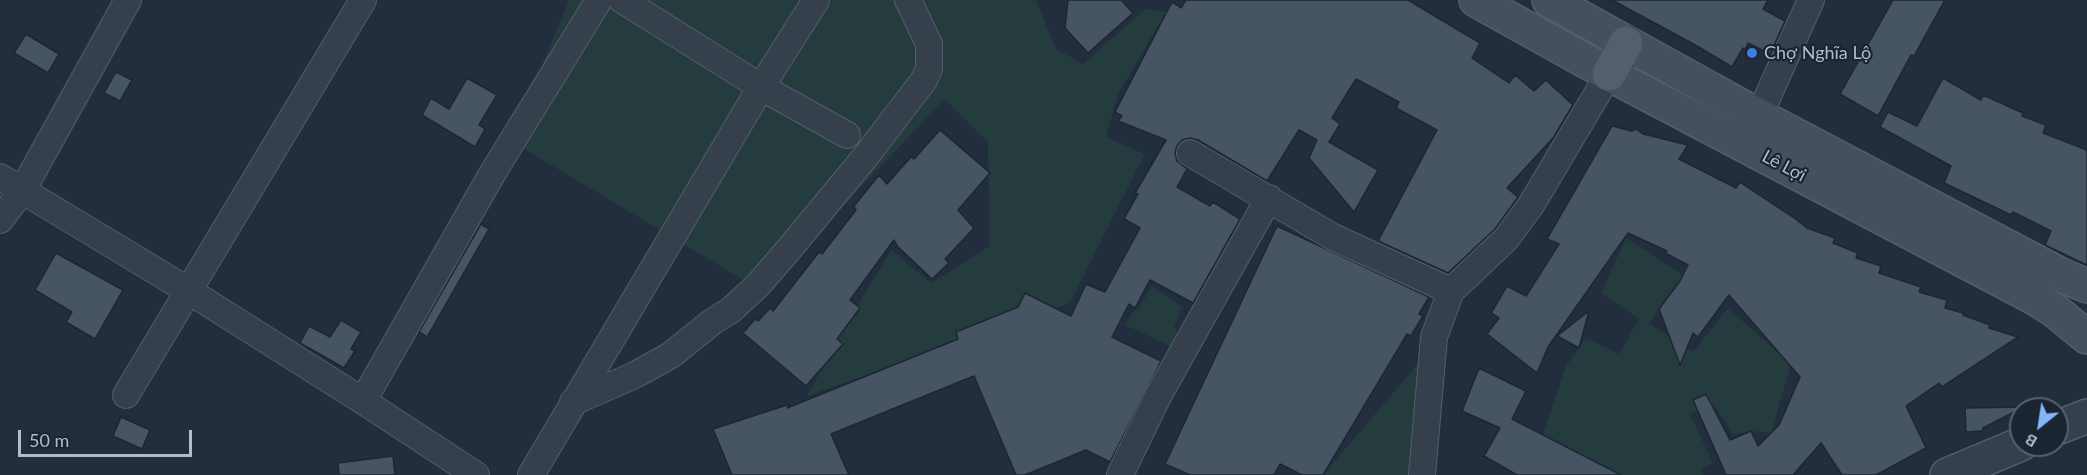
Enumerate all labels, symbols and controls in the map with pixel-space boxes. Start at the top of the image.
place label: Chợ Nghĩa Lộ [1764,42,1871,64]
marker: Chợ Nghĩa Lộ [1745,46,1759,60]
street label: Lê Lợi [1758,146,1810,186]
north arrow [2009,397,2069,457]
scale bar [21,418,195,456]
text: 50 m [29,429,69,451]
text: B [2021,430,2040,452]

